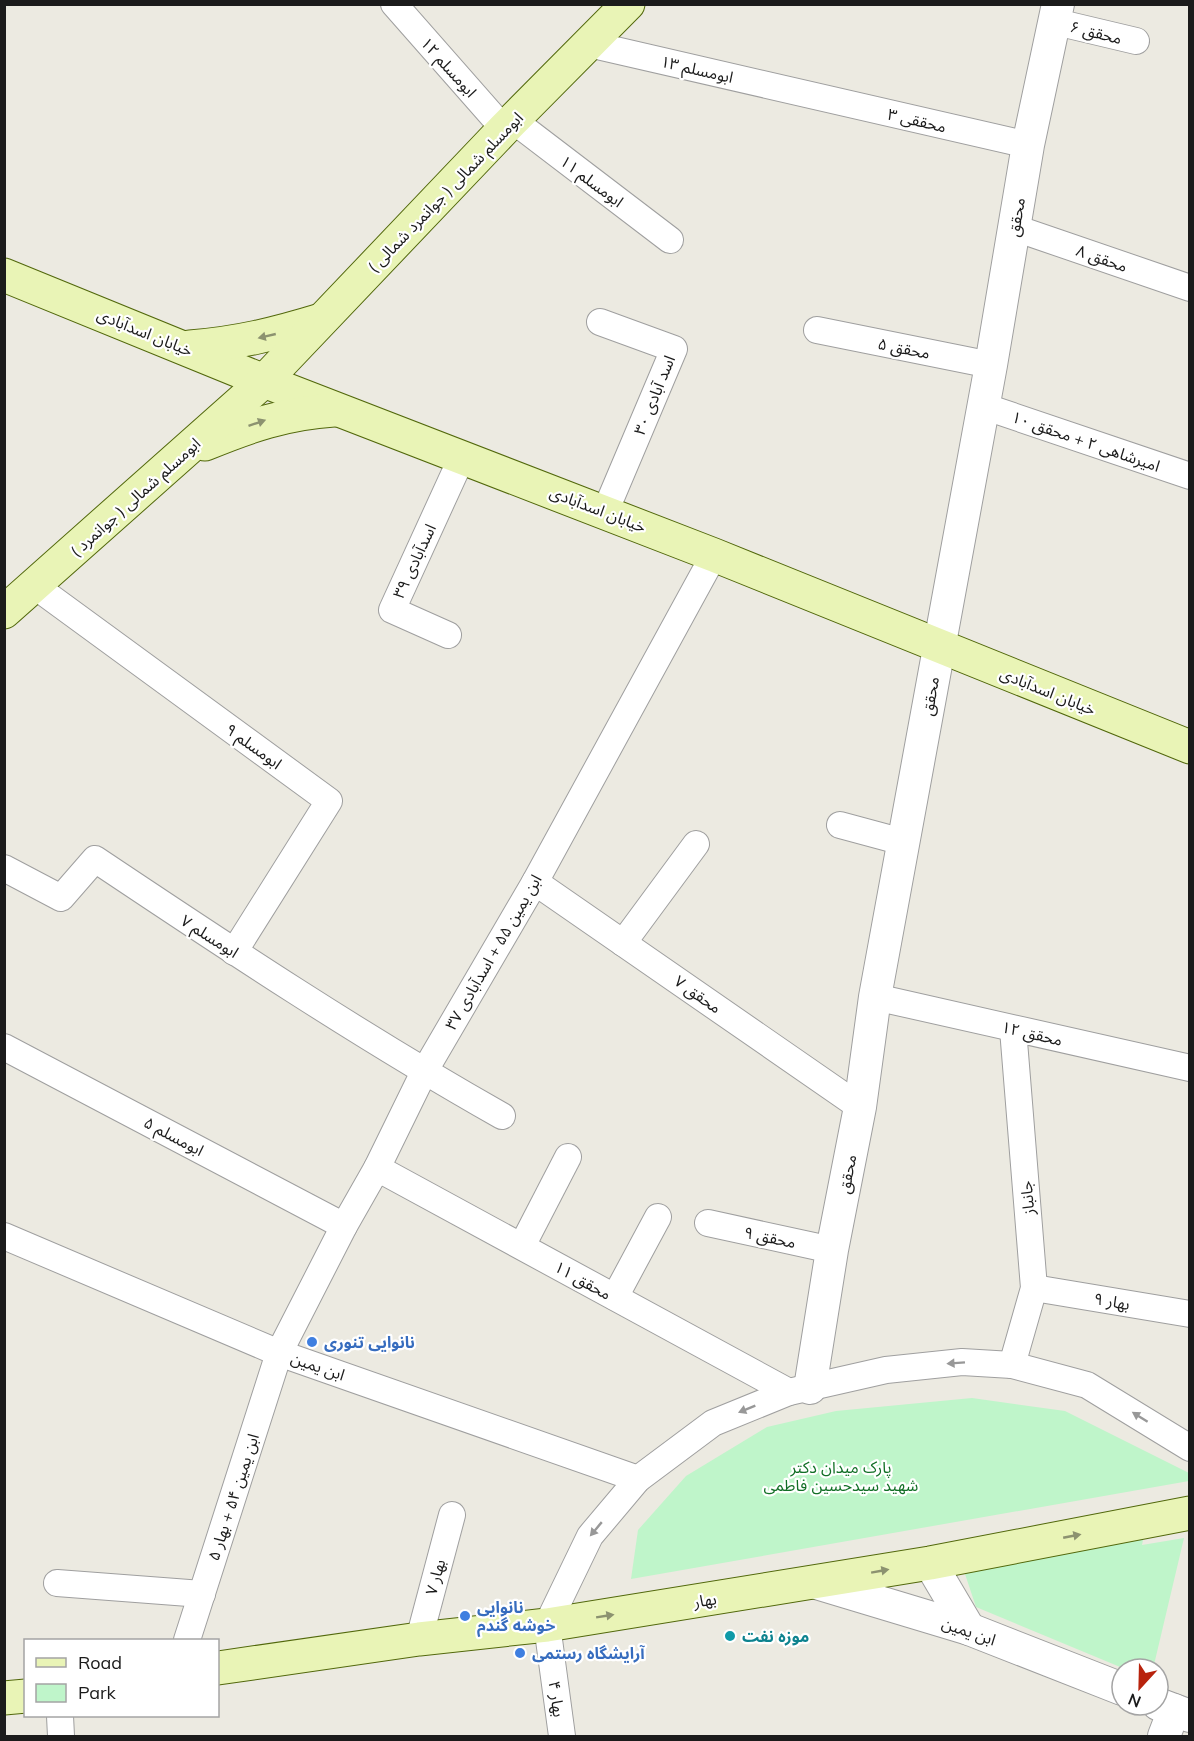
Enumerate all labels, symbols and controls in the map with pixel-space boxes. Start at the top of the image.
street label: محقق ۶ [1068,16,1124,49]
street label: ابومسلم ۱۲ [415,33,481,103]
street label: ابومسلم ۱۳ [658,51,735,90]
street label: محققی ۳ [886,104,948,136]
street label: ابومسلم شمالی ( جوانمرد شمالی ) [363,108,529,278]
street label: ابومسلم ۱۱ [555,151,628,214]
street label: محقق [1003,196,1030,238]
street label: محقق ۸ [1073,240,1130,277]
street label: خیابان اسدآبادی [94,304,196,360]
one-way arrow [257,332,276,341]
street label: محقق ۵ [876,333,932,364]
street label: اسد آبادی ۳۰ [629,352,679,438]
street label: امیرشاهی ۲ + محقق ۱۰ [1009,406,1163,477]
one-way arrow [249,418,267,428]
street label: ابومسلم شمالی ( جوانمرد ) [66,433,206,563]
street label: خیابان اسدآبادی [547,481,649,537]
street label: اسدآبادی ۳۹ [388,521,440,601]
street label: خیابان اسدآبادی [997,663,1099,719]
street label: محقق [917,675,944,717]
street label: ابومسلم ۹ [220,719,286,776]
street label: ابن یمین ۵۵ + اسدآبادی ۳۷ [440,871,546,1033]
street label: ابومسلم ۷ [176,910,243,965]
street label: محقق ۷ [670,971,725,1018]
street label: محقق ۱۲ [999,1016,1064,1051]
street label: ابومسلم ۵ [139,1112,207,1163]
street label: محقق [833,1153,862,1195]
street label: جانباز [1016,1180,1039,1217]
street label: محقق ۹ [742,1222,798,1253]
street label: محقق ۱۱ [551,1256,615,1305]
street label: بهار ۹ [1092,1288,1132,1314]
place label: نانوایی تنوری [324,1332,415,1352]
marker: نانوایی تنوری [305,1335,319,1349]
street label: ابن یمین [288,1347,348,1385]
one-way arrow [947,1358,966,1368]
one-way arrow [737,1404,755,1414]
one-way arrow [1132,1412,1148,1423]
street label: ابن یمین ۵۴ + بهار ۵ [203,1431,263,1563]
park label: پارک میدان دکتر شهید سیدحسین فاطمی [764,1457,918,1495]
one-way arrow [590,1521,603,1536]
one-way arrow [1063,1531,1082,1540]
street label: بهار ۷ [421,1557,449,1597]
one-way arrow [871,1566,890,1575]
street label: بهار [691,1588,718,1612]
place label: نانوایی خوشه گندم [477,1597,555,1637]
marker: نانوایی خوشه گندم [458,1609,472,1623]
one-way arrow [596,1611,615,1620]
street label: ابن یمین [939,1612,999,1650]
place label: موزه نفت [742,1626,809,1646]
marker: موزه نفت [723,1629,737,1643]
legend [24,1639,219,1717]
place label: آرایشگاه رستمی [532,1643,645,1663]
marker: آرایشگاه رستمی [513,1646,527,1660]
text: Road [78,1651,122,1674]
north arrow [1110,1657,1170,1717]
street label: بهار ۴ [545,1680,569,1718]
text: Park [78,1681,117,1704]
text: N [1125,1689,1144,1712]

